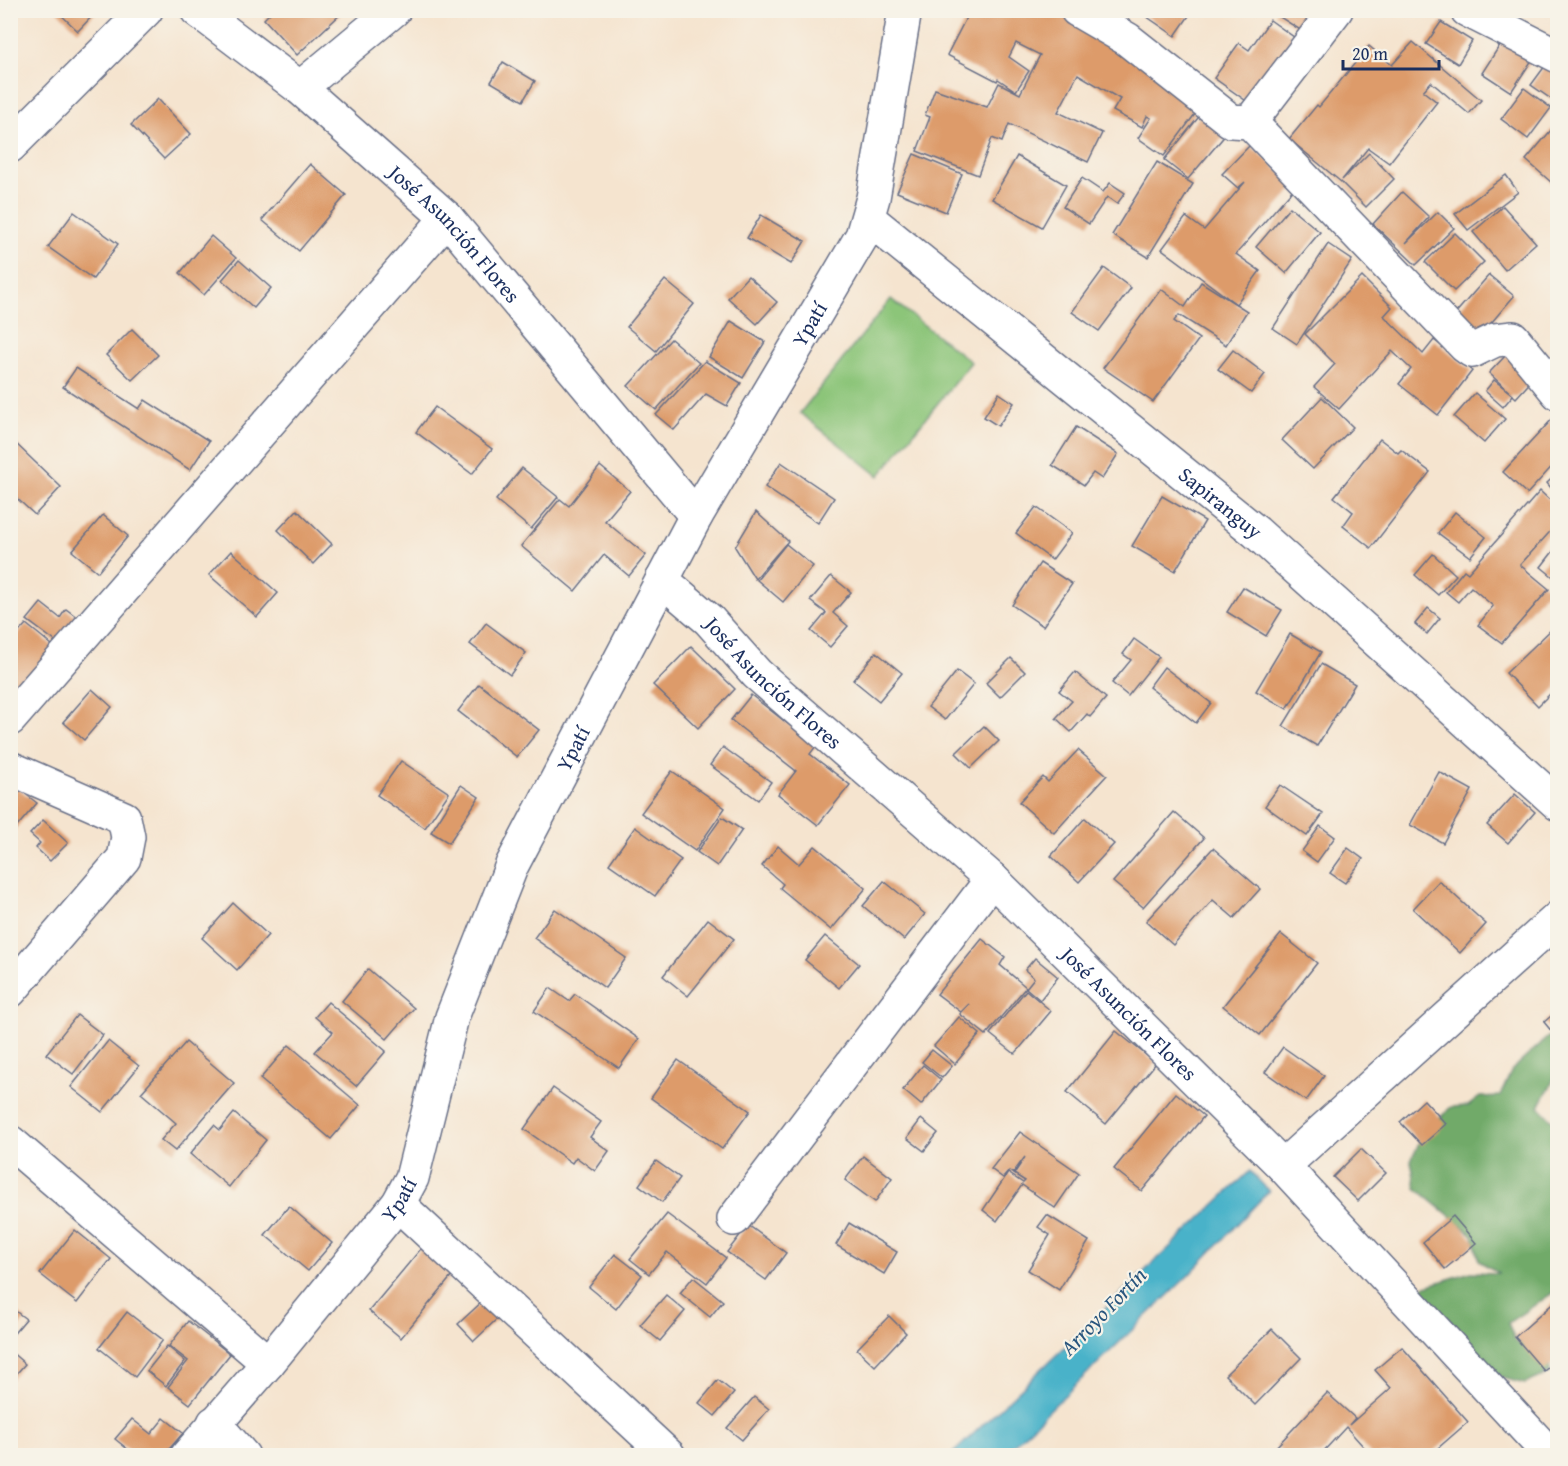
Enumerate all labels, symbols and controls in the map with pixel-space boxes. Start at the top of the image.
scale bar [1343,33,1439,71]
text: 20 m [1352,40,1388,67]
street label: José Asunción Flores [380,155,528,309]
street label: Ypatí [784,295,835,352]
street label: Sapiranguy [1172,459,1269,546]
street label: José Asunción Flores [696,607,849,756]
street label: Ypatí [548,719,598,777]
street label: José Asunción Flores [1052,937,1204,1088]
street label: Ypatí [373,1171,425,1228]
water label: Arroyo Fortín [1052,1259,1154,1363]

